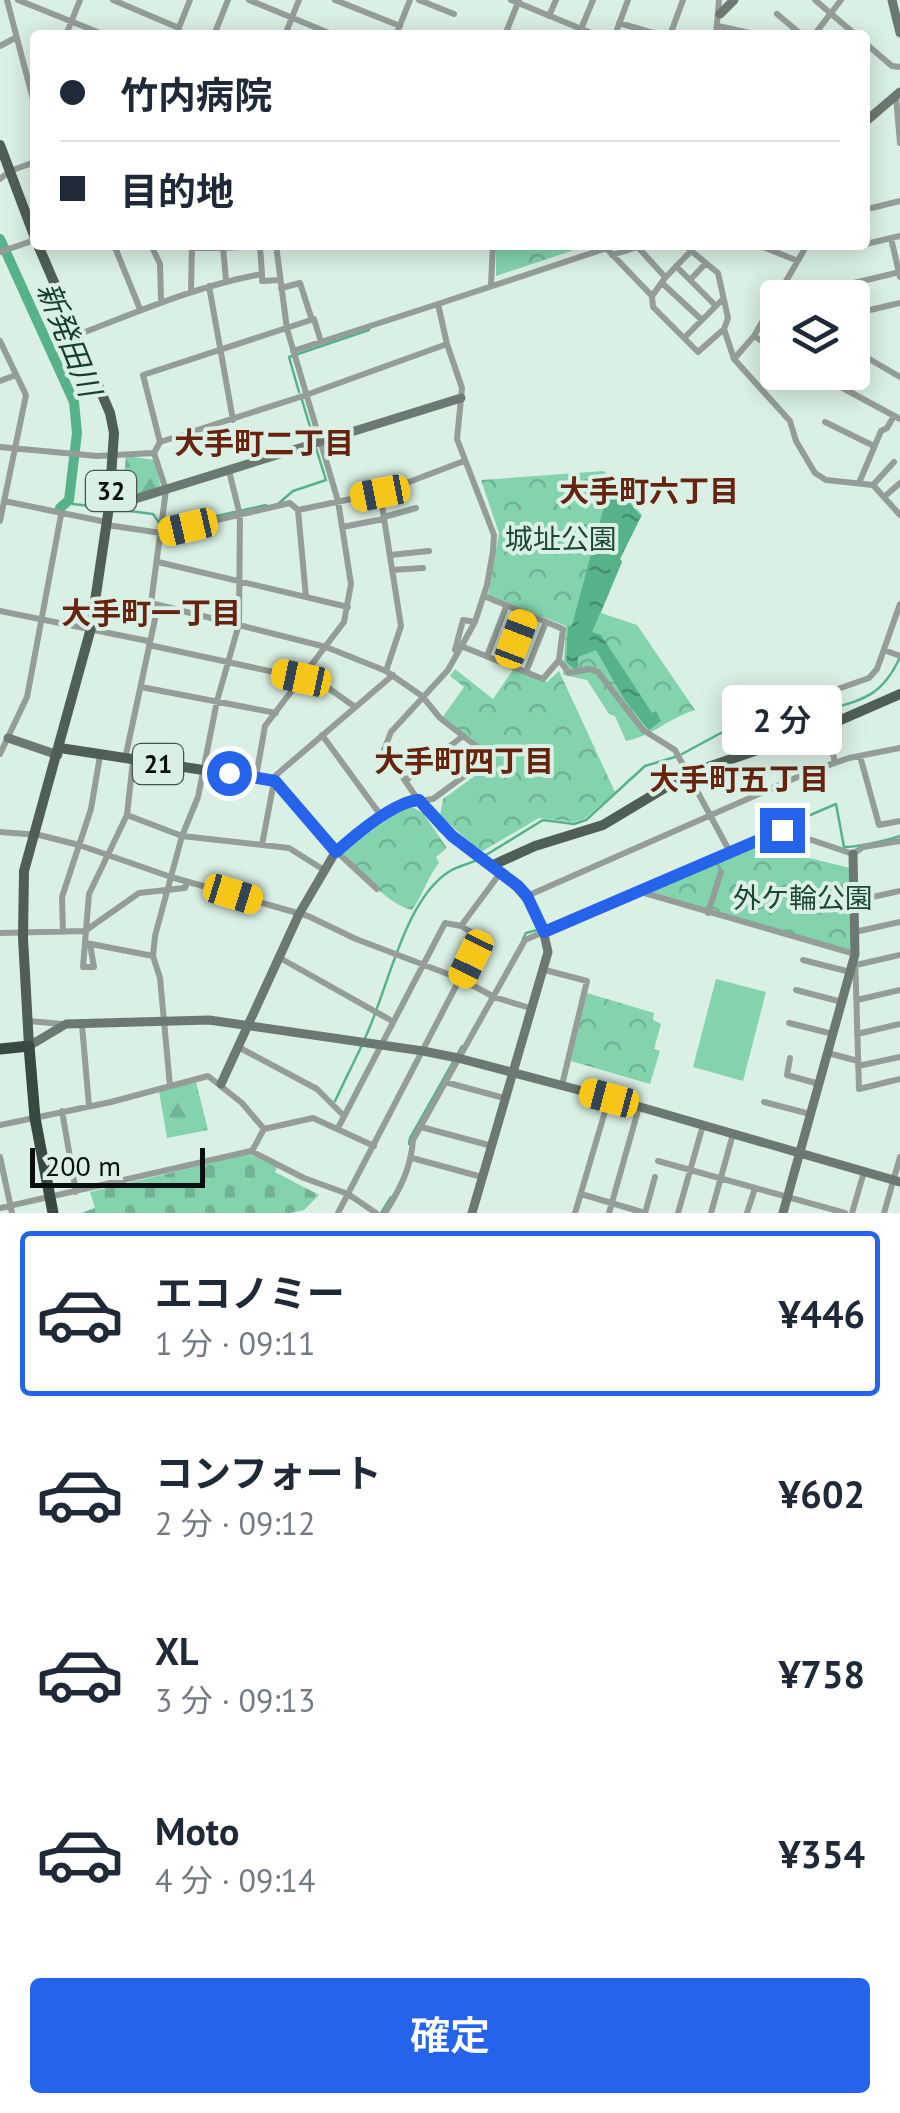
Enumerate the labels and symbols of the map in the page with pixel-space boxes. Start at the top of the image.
water label: 新発田川 [29,276,112,405]
district label: 大手町二丁目 [174,423,354,462]
road number: 32 [86,471,136,511]
district label: 大手町六丁目 [559,471,739,510]
car [348,473,412,513]
car [155,506,221,548]
park label: 城址公園 [505,520,617,557]
district label: 大手町一丁目 [61,593,241,632]
car [491,606,541,672]
car [269,657,333,699]
callout: 2 分 [722,685,842,755]
district label: 大手町四丁目 [374,741,554,780]
road number: 21 [133,744,183,784]
route start [207,751,252,796]
district label: 大手町五丁目 [649,759,829,798]
route end [760,808,805,853]
car [200,871,266,917]
park label: 外ケ輪公園 [733,879,873,916]
car [444,925,498,993]
car [576,1076,642,1120]
scale bar [30,1143,205,1188]

